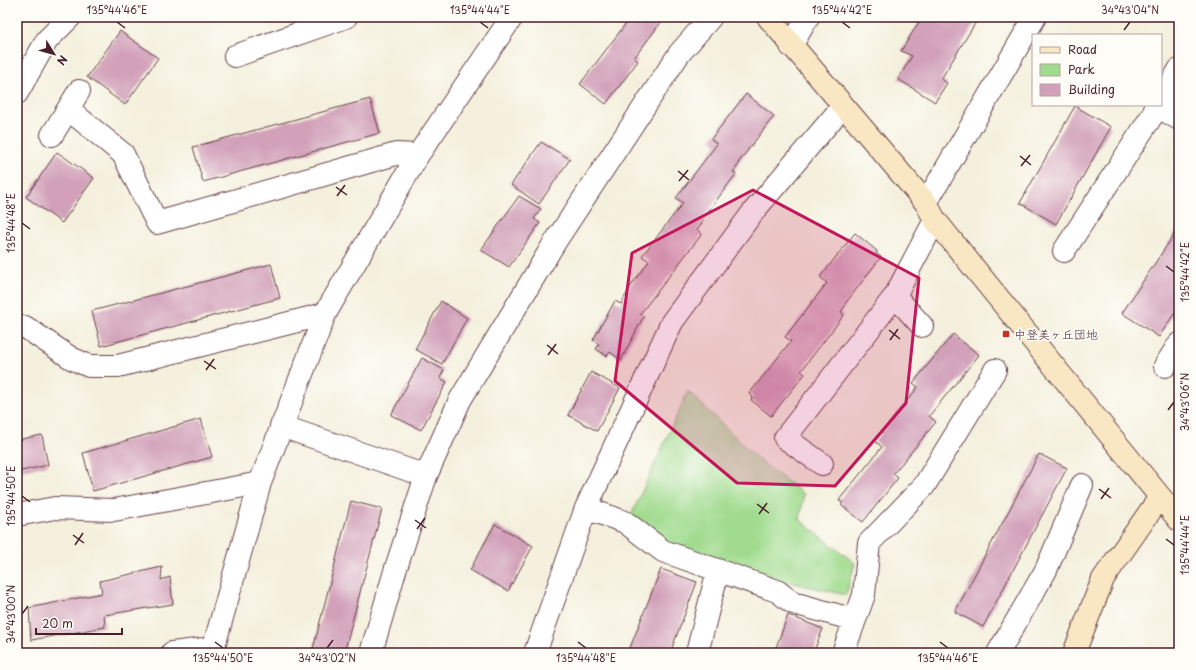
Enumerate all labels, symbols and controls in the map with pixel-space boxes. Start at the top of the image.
text: 135°44'46"E [87,2,147,17]
text: 135°44'44"E [450,2,510,17]
text: 135°44'42"E [812,2,872,17]
text: 34°43'04"N [1101,2,1159,17]
north arrow [34,34,74,74]
legend [1032,34,1162,106]
text: Road [1068,40,1097,58]
text: N [53,52,72,69]
text: Park [1068,60,1095,78]
text: Building [1068,80,1115,98]
text: 135°44'48"E [3,193,18,253]
text: 135°44'42"E [1177,242,1192,302]
place label: 中登美ヶ丘団地 [1014,325,1098,343]
marker: 中登美ヶ丘団地 [1001,329,1011,339]
text: 34°43'06"N [1177,373,1192,431]
text: 135°44'50"E [3,466,18,526]
text: 135°44'44"E [1177,515,1192,575]
text: 34°43'00"N [3,584,18,643]
scale bar [36,610,122,636]
text: 20 m [42,614,73,632]
text: 135°44'50"E [193,650,253,665]
text: 34°43'02"N [298,650,356,665]
text: 135°44'48"E [556,650,616,665]
text: 135°44'46"E [918,650,978,665]

